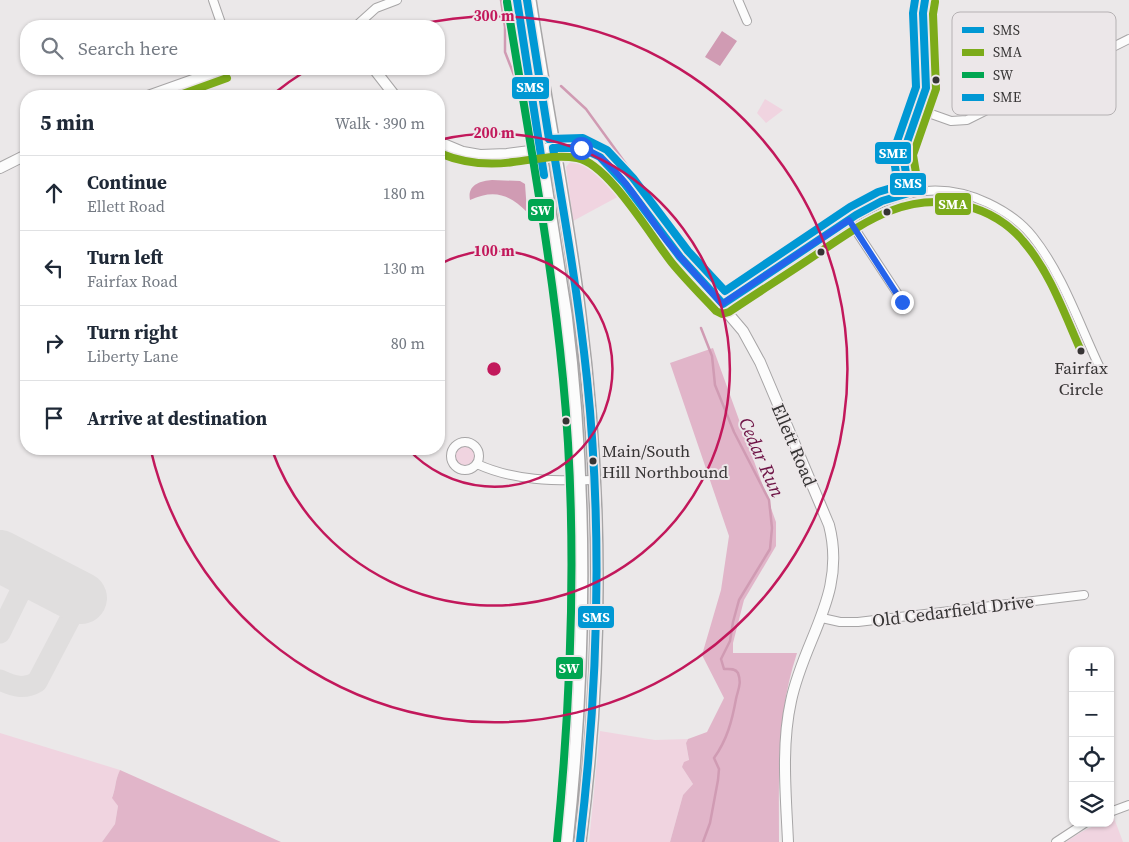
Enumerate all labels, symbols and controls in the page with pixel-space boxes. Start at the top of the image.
text: 300 m [473,5,515,26]
legend [952,12,1116,115]
search box [20,20,445,75]
text: SMS [993,20,1020,40]
icon: search [38,34,66,62]
text: Search here [78,35,178,61]
text: SMA [993,42,1023,62]
text: SW [993,65,1014,85]
unlabelled marker [931,75,941,85]
line badge: SMS [511,76,550,100]
text: SMS [516,77,544,97]
text: SME [993,87,1021,107]
text: 5 min [40,108,95,137]
text: Walk · 390 m [335,112,425,134]
text: 200 m [473,122,515,143]
route start [570,137,593,160]
line badge: SME [874,141,912,165]
text: SME [879,143,907,163]
text: Continue [87,169,167,195]
line badge: SMS [889,172,927,196]
text: SMS [894,173,922,193]
icon: ahead [40,179,68,207]
text: 180 m [383,182,425,204]
line badge: SMA [934,192,972,216]
text: SMA [938,194,968,214]
text: Ellett Road [87,195,165,217]
line badge: SW [527,198,555,222]
text: SW [531,200,552,220]
unlabelled marker [882,207,892,217]
text: 100 m [473,240,515,261]
text: Turn left [87,244,163,270]
unlabelled marker [816,247,826,257]
icon: left [40,254,68,282]
text: 130 m [383,257,425,279]
text: Fairfax Road [87,270,178,292]
route end [891,291,914,314]
text: Turn right [87,319,178,345]
icon: right [40,329,68,357]
text: 80 m [391,332,425,354]
text: Liberty Lane [87,345,178,367]
marker: Fairfax Circle [1076,346,1086,356]
place label: Fairfax Circle [1054,356,1108,401]
centre of rings [485,360,503,378]
street label: Ellett Road [766,400,823,490]
icon: arrive [40,404,68,432]
text: Arrive at destination [87,405,267,431]
water label: Cedar Run [733,413,791,501]
unlabelled marker [561,416,571,426]
place label: Main/South Hill Northbound [602,439,729,484]
marker: Main/South Hill Northbound [588,456,598,466]
street label: Old Cedarfield Drive [871,588,1035,633]
line badge: SMS [577,605,615,629]
text: SMS [582,607,610,627]
map controls [1069,647,1114,827]
button: + [1069,647,1114,692]
line badge: SW [555,656,584,680]
text: SW [559,658,580,678]
button: − [1069,692,1114,737]
button: locate [1069,737,1114,782]
button: layers [1069,782,1114,827]

